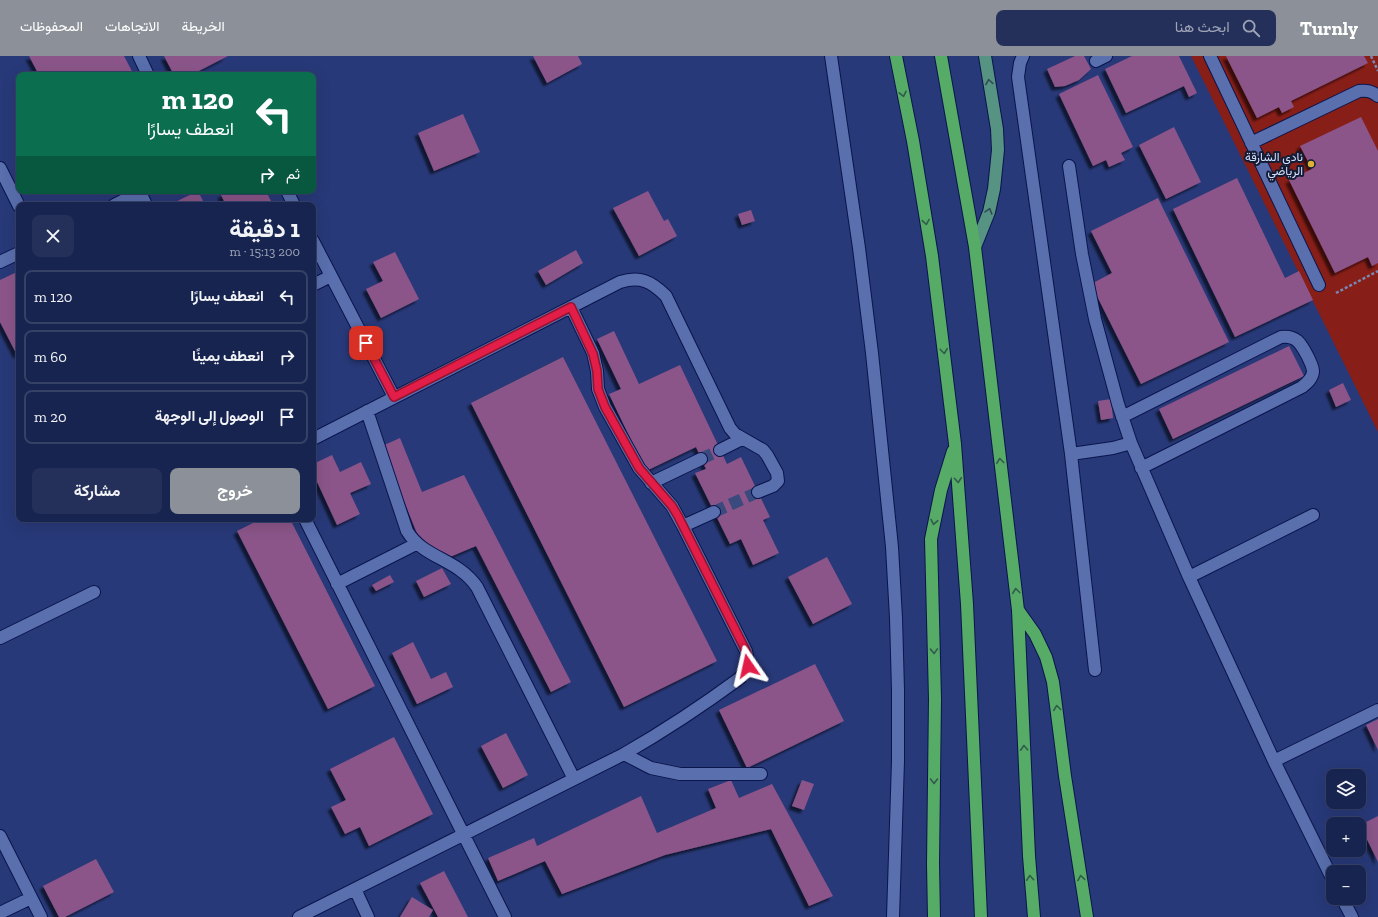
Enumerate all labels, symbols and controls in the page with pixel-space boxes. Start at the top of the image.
search box [996,10,1276,46]
icon: search [1240,17,1262,39]
text: Turnly [1300,17,1358,40]
text: المحفوظات [20,18,83,35]
text: الاتجاهات [105,18,159,35]
text: الخريطة [181,18,225,35]
text: ابحث هنا [1175,18,1230,36]
one-way arrow [986,79,994,85]
text: 120 m [162,83,234,116]
icon: left [248,88,300,140]
one-way arrow [899,91,907,97]
text: انعطف يسارًا [147,118,234,140]
place label: نادي الشارقة الرياضي [1245,150,1303,181]
marker: نادي الشارقة الرياضي [1306,159,1316,169]
icon: right [256,164,278,186]
text: ثم [286,165,300,183]
one-way arrow [984,207,993,214]
text: 1 دقيقة [229,214,300,243]
button: close [32,215,74,257]
one-way arrow [921,219,930,225]
text: 200 m · 15:13 [229,244,300,259]
icon: left [276,286,298,308]
text: انعطف يسارًا [190,287,264,305]
text: 120 m [34,288,73,306]
pin [349,326,383,360]
icon: arrive [355,332,377,354]
icon: right [276,346,298,368]
text: انعطف يمينًا [192,347,264,365]
text: 60 m [34,348,67,366]
one-way arrow [939,348,948,354]
icon: arrive [276,406,298,428]
text: الوصول إلى الوجهة [155,407,264,425]
text: 20 m [34,408,67,426]
one-way arrow [996,458,1005,465]
button: مشاركة [32,468,162,514]
button: خروج [170,468,300,514]
one-way arrow [953,477,962,483]
one-way arrow [931,519,939,525]
one-way arrow [1011,588,1020,594]
position arrow [727,645,769,687]
one-way arrow [929,648,938,655]
one-way arrow [1053,705,1062,711]
one-way arrow [1020,745,1028,751]
map controls [1326,769,1366,905]
button: layers [1326,769,1366,809]
one-way arrow [930,778,938,784]
button: + [1326,817,1366,857]
button: − [1326,865,1366,905]
one-way arrow [1026,875,1035,881]
one-way arrow [1077,875,1086,882]

